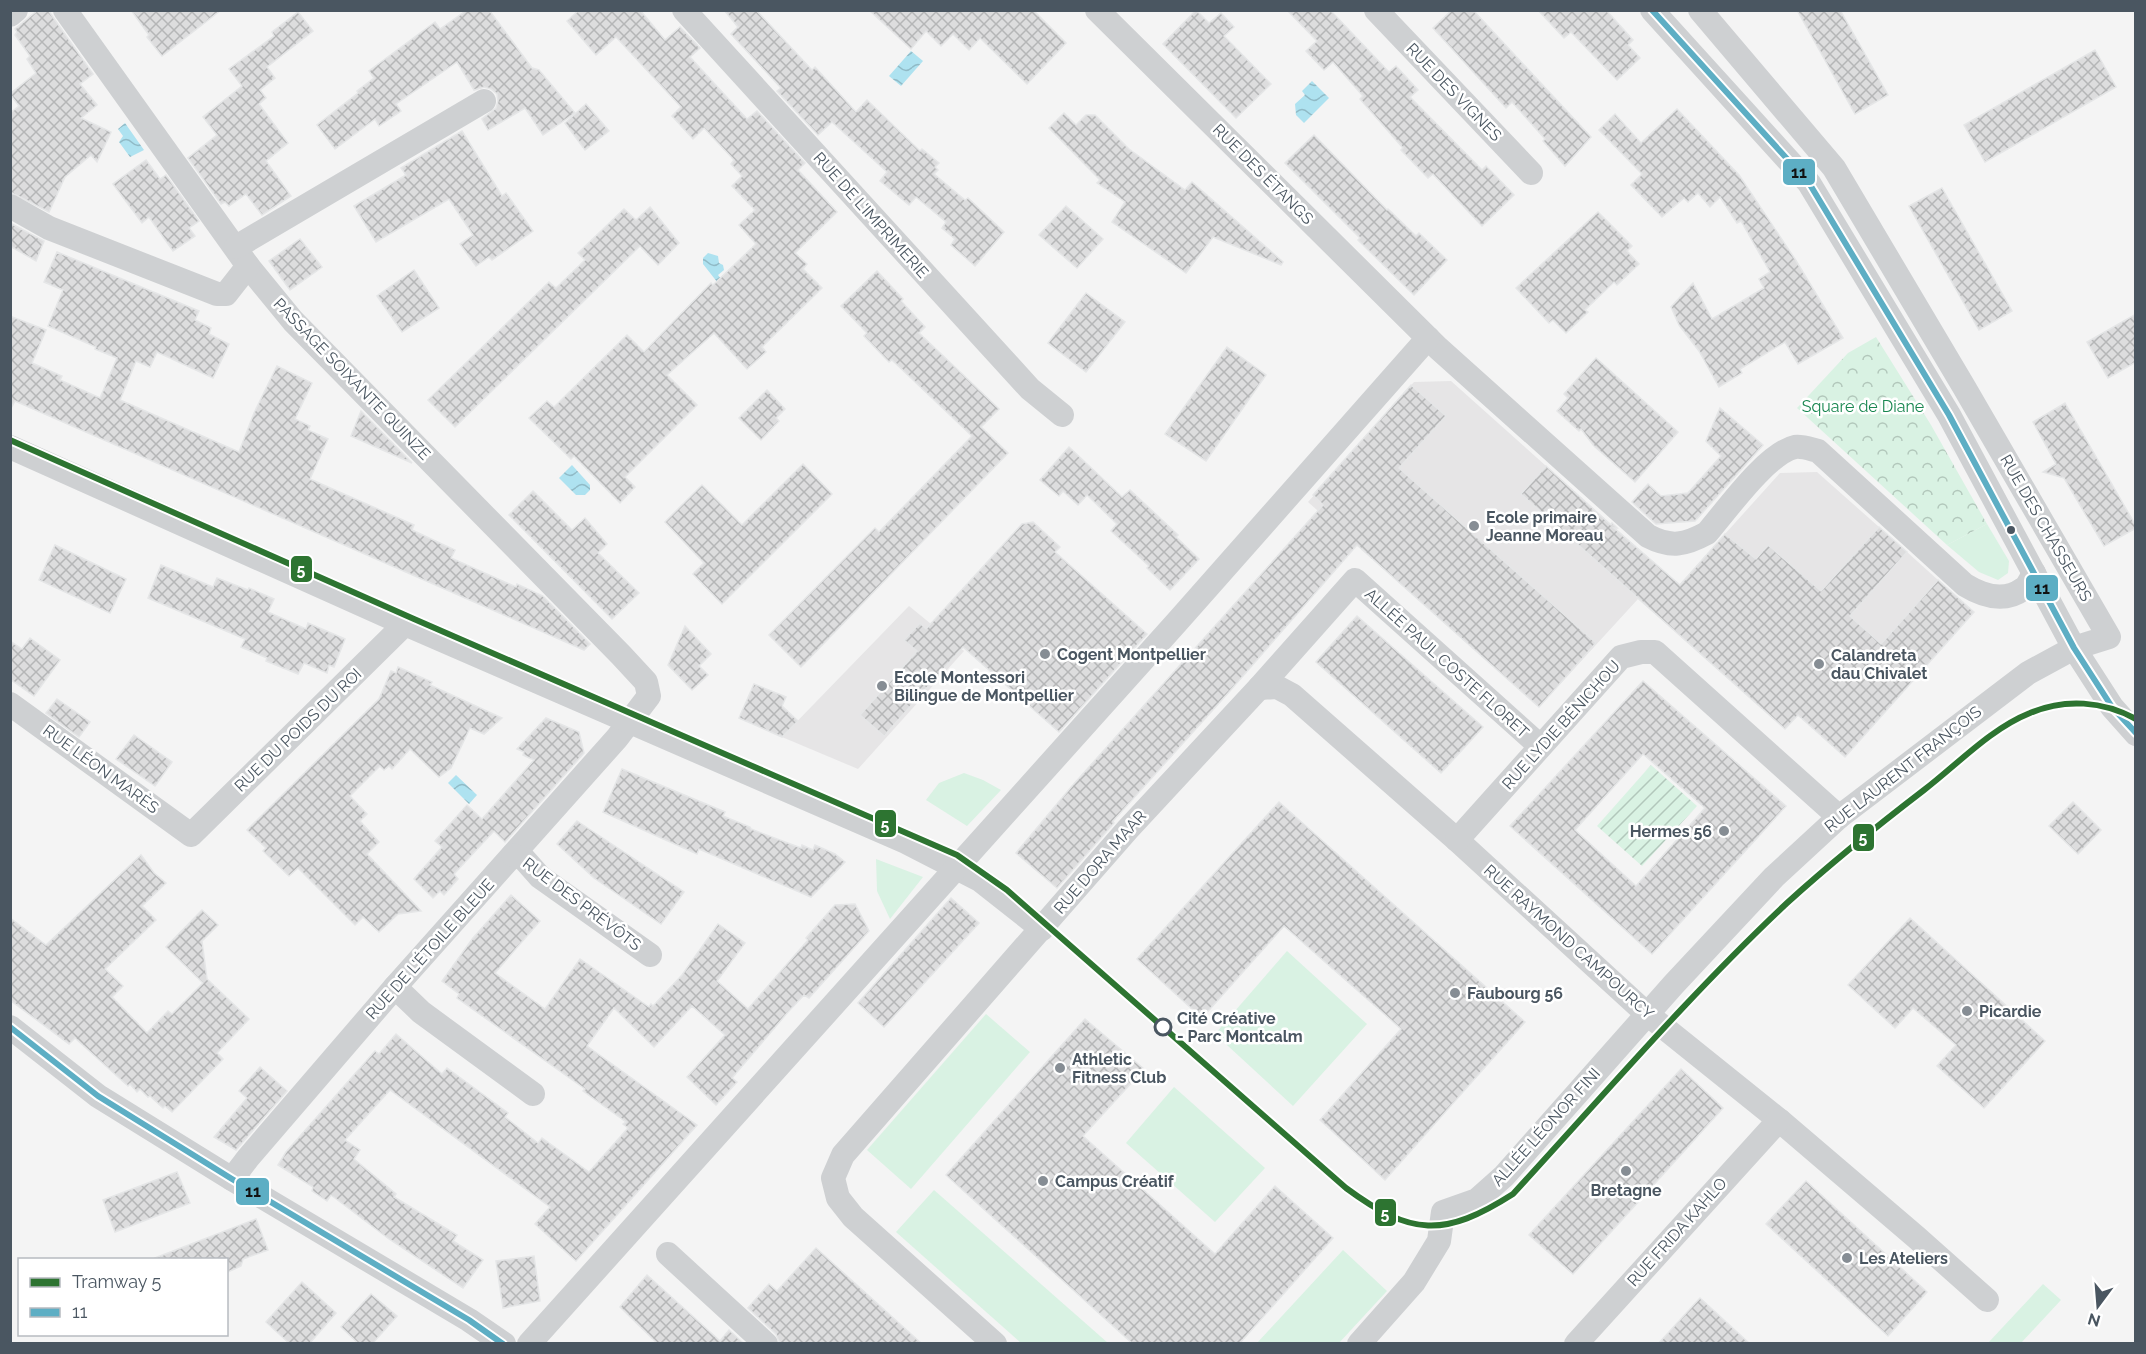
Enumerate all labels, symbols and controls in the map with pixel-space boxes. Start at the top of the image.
street label: RUE DES VIGNES [1402,39,1506,145]
street label: RUE DES ÉTANGS [1209,119,1318,228]
street label: RUE DE L'IMPRIMERIE [809,148,933,282]
line badge: 11 [1782,158,1816,186]
text: 11 [1791,163,1807,182]
street label: PASSAGE SOIXANTE QUINZE [270,294,435,464]
park label: Square de Diane [1802,397,1924,416]
street label: RUE DES CHASSEURS [1996,451,2096,605]
place label: Ecole primaire Jeanne Moreau [1486,508,1603,545]
marker: Ecole primaire Jeanne Moreau [1467,519,1481,533]
unlabelled marker [2005,524,2017,536]
line badge: 5 [290,555,313,583]
text: 5 [297,560,306,579]
line badge: 11 [2025,574,2059,602]
text: 11 [2034,579,2050,598]
street label: ALLÉE PAUL COSTE FLORET [1361,584,1534,742]
place label: Cogent Montpellier [1057,645,1206,664]
place label: Calandreta dau Chivalet [1831,646,1927,683]
marker: Cogent Montpellier [1038,647,1052,661]
street label: RUE LYDIE BÉNICHOU [1497,656,1624,793]
marker: Calandreta dau Chivalet [1812,657,1826,671]
street label: RUE DU POIDS DU ROI [231,664,365,796]
place label: Ecole Montessori Bilingue de Montpellier [894,668,1074,705]
marker: Ecole Montessori Bilingue de Montpellier [875,679,889,693]
street label: RUE LAURENT FRANÇOIS [1821,702,1985,836]
street label: RUE LÉON MARÈS [39,720,163,818]
street label: RUE DORA MAAR [1050,806,1150,918]
line badge: 5 [874,809,897,838]
text: 5 [881,815,890,834]
place label: Hermes 56 [1630,822,1712,841]
line badge: 5 [1852,823,1875,852]
marker: Hermes 56 [1717,824,1731,838]
text: 5 [1859,828,1868,847]
street label: RUE DES PRÉVÔTS [519,853,646,955]
street label: RUE RAYMOND CAMPOURCY [1480,861,1658,1024]
street label: RUE DE L'ÉTOILE BLEUE [361,874,498,1023]
place label: Faubourg 56 [1467,984,1563,1003]
marker: Faubourg 56 [1448,986,1462,1000]
place label: Picardie [1979,1002,2042,1021]
marker: Picardie [1960,1004,1974,1018]
place label: Cité Créative - Parc Montcalm [1177,1009,1303,1046]
marker: Cité Créative - Parc Montcalm [1154,1018,1172,1036]
place label: Athletic Fitness Club [1072,1050,1166,1087]
marker: Athletic Fitness Club [1053,1061,1067,1075]
street label: ALLÉE LÉONOR FINI [1487,1063,1604,1190]
marker: Bretagne [1619,1164,1633,1178]
place label: Campus Créatif [1055,1172,1175,1191]
marker: Campus Créatif [1036,1174,1050,1188]
street label: RUE FRIDA KAHLO [1623,1174,1731,1290]
line badge: 11 [235,1177,270,1206]
place label: Bretagne [1590,1181,1662,1200]
text: 11 [245,1182,261,1201]
line badge: 5 [1374,1198,1397,1227]
text: 5 [1381,1204,1390,1223]
place label: Les Ateliers [1859,1249,1948,1268]
marker: Les Ateliers [1840,1251,1854,1265]
legend [18,1258,228,1336]
text: Tramway 5 [72,1271,162,1292]
north arrow [2068,1276,2128,1336]
text: 11 [72,1301,88,1322]
text: N [2086,1309,2102,1331]

